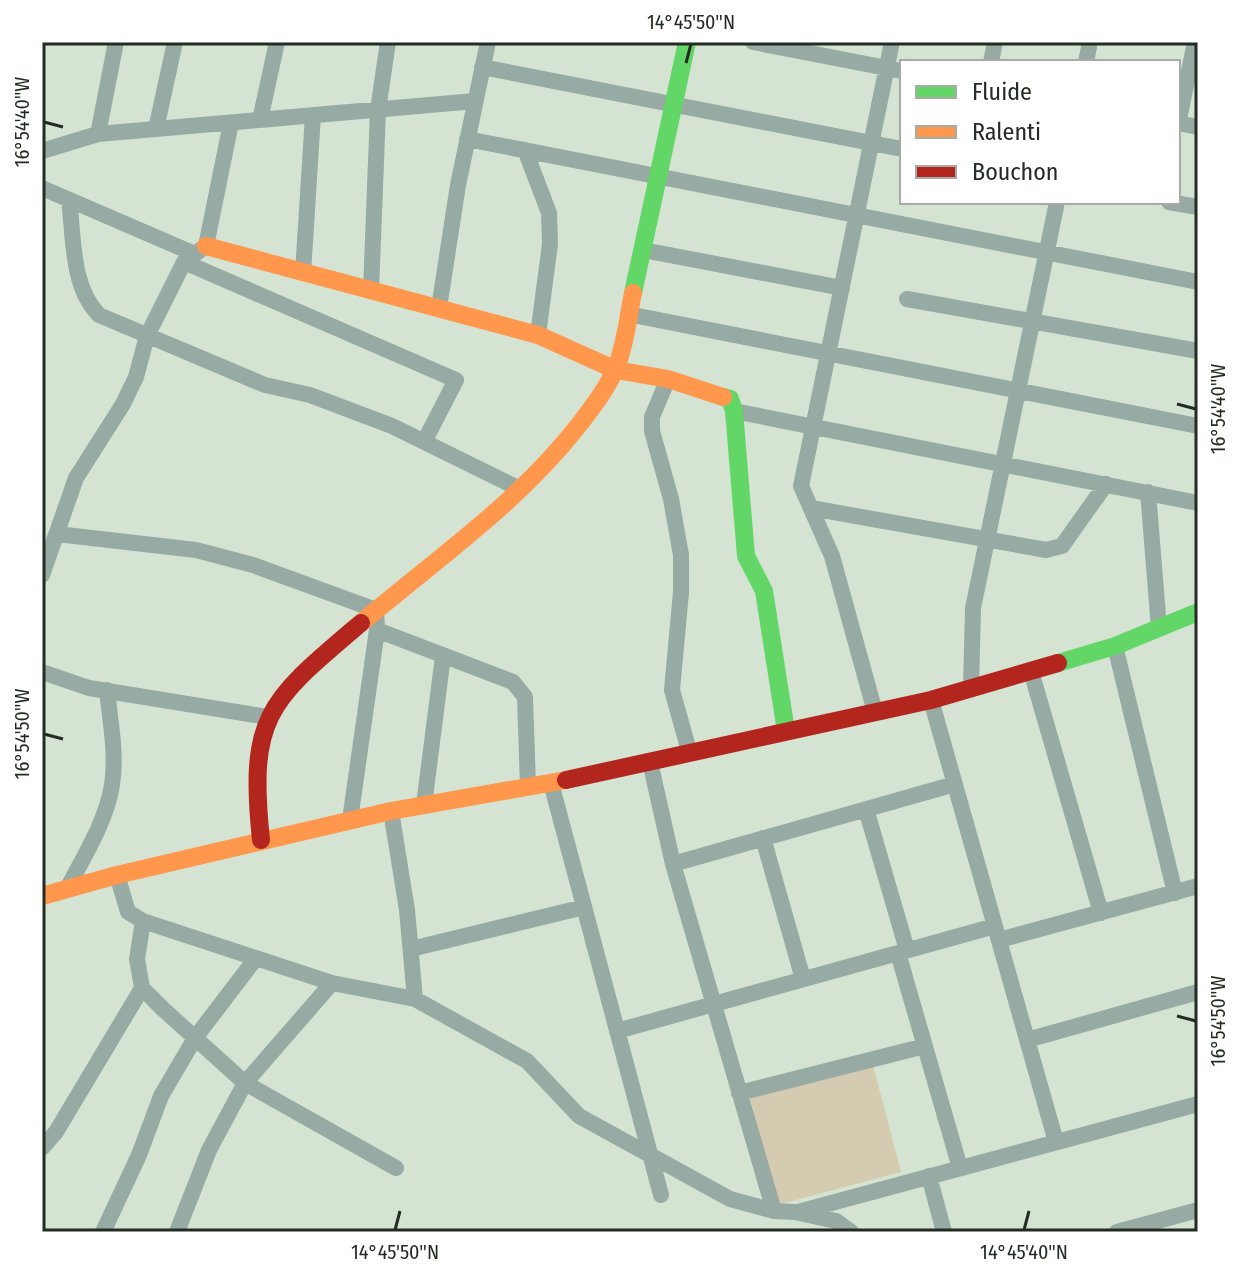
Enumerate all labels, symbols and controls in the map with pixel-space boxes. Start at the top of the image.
text: 14°45'50"N [647,10,735,34]
legend [900,60,1180,204]
text: 16°54'40"W [10,77,34,167]
text: Fluide [972,78,1032,106]
text: Ralenti [972,118,1041,146]
text: Bouchon [972,158,1059,186]
text: 16°54'40"W [1206,364,1230,454]
text: 16°54'50"W [10,689,34,779]
text: 16°54'50"W [1206,976,1230,1066]
text: 14°45'50"N [351,1240,439,1264]
text: 14°45'40"N [980,1240,1068,1264]

